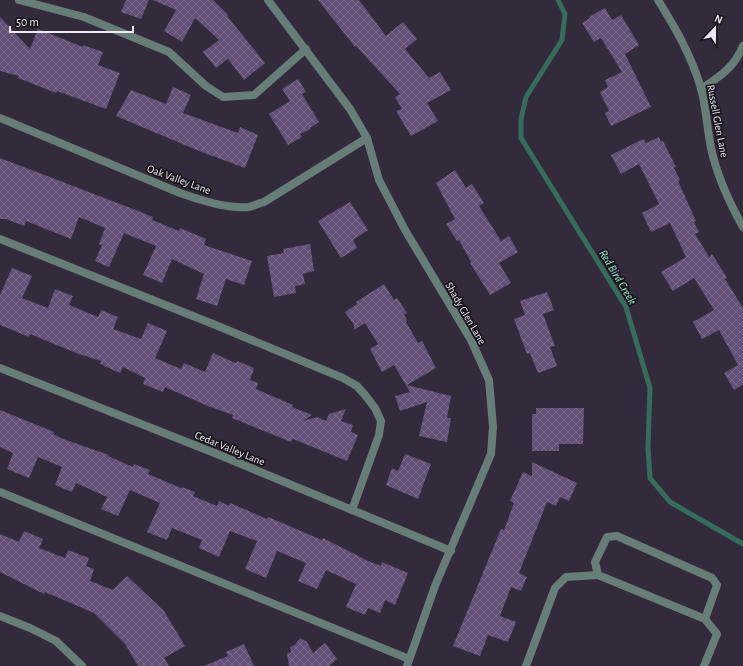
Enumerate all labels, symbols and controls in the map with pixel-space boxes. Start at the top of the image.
scale bar [10,8,133,34]
north arrow [695,8,735,48]
text: N [713,13,724,26]
text: 50 m [16,16,39,28]
street label: Russell Glen Lane [705,84,730,158]
street label: Oak Valley Lane [146,163,212,196]
water label: Red Bird Creek [597,248,639,307]
street label: Shady Glen Lane [443,280,488,346]
street label: Cedar Valley Lane [193,429,266,468]

